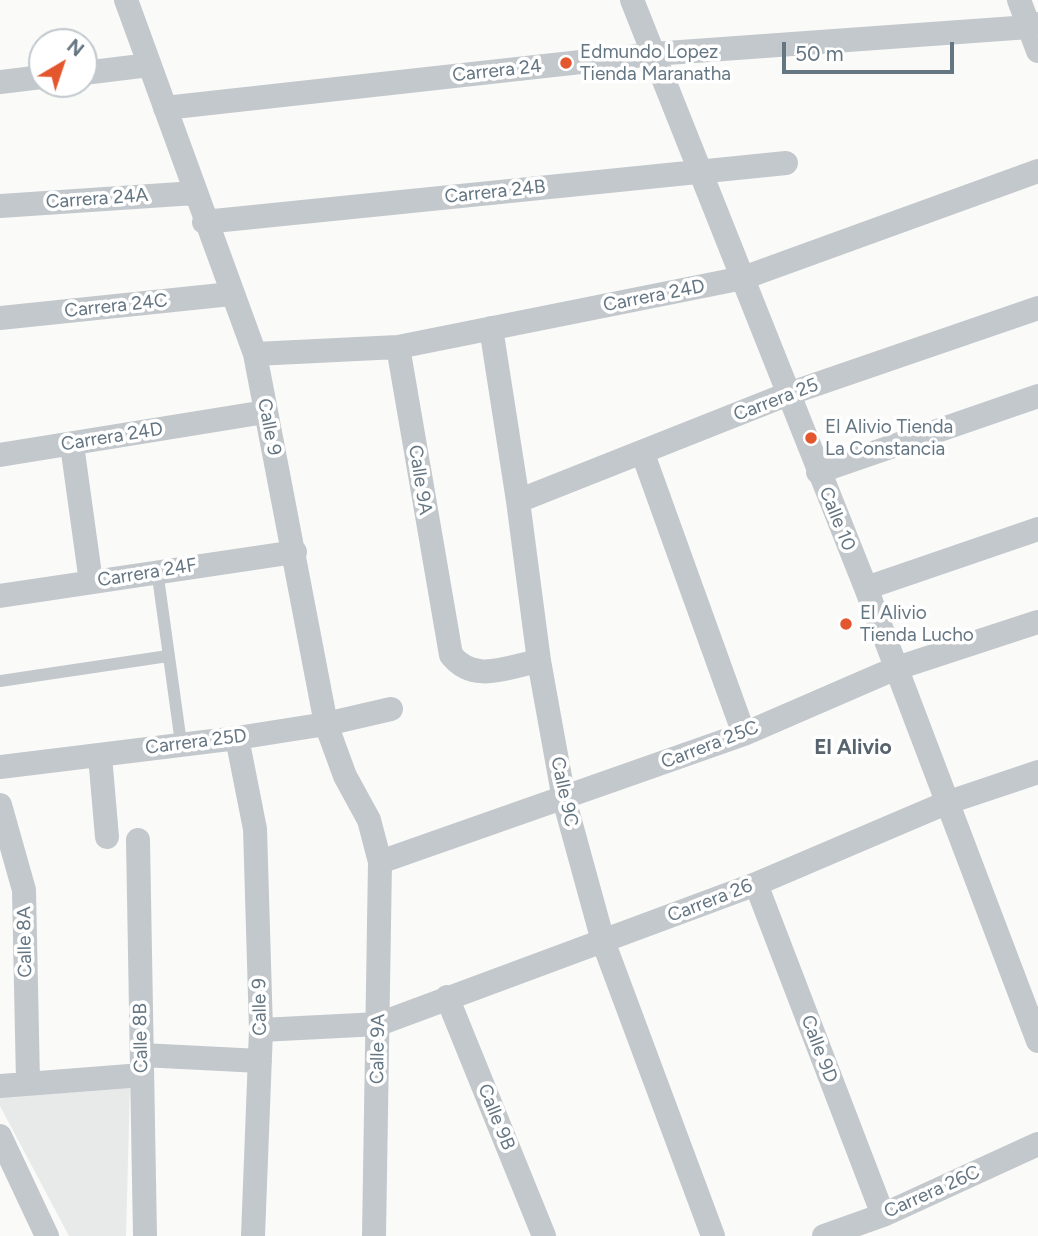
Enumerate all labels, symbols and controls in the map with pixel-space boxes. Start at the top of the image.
north arrow [28,28,98,98]
scale bar [786,28,958,72]
text: N [62,34,88,61]
place label: Edmundo Lopez Tienda Maranatha [580,41,731,85]
text: 50 m [795,41,844,66]
street label: Carrera 24 [451,55,543,87]
marker: Edmundo Lopez Tienda Maranatha [558,55,574,71]
street label: Carrera 24B [443,175,547,209]
street label: Carrera 24A [45,184,149,214]
street label: Carrera 24D [601,275,707,317]
street label: Carrera 24C [63,289,169,323]
street label: Carrera 25 [730,373,822,427]
street label: Calle 9 [252,397,286,457]
place label: El Alivio Tienda La Constancia [825,416,953,460]
street label: Carrera 24D [59,418,165,456]
marker: El Alivio Tienda La Constancia [803,430,819,446]
street label: Calle 9A [403,443,437,517]
street label: Calle 10 [814,484,860,554]
street label: Carrera 24F [96,554,198,592]
place label: El Alivio Tienda Lucho [860,602,974,646]
marker: El Alivio Tienda Lucho [838,616,854,632]
street label: Carrera 25C [658,716,762,774]
street label: Carrera 25D [144,724,248,760]
district label: El Alivio [814,735,892,761]
street label: Calle 9C [545,755,583,829]
street label: Carrera 26 [664,874,756,928]
street label: Calle 8A [13,906,37,978]
street label: Calle 9 [248,978,272,1036]
street label: Calle 8B [129,1003,153,1073]
street label: Calle 9D [796,1012,842,1086]
street label: Calle 9A [366,1014,390,1084]
street label: Calle 9B [472,1081,520,1153]
street label: Carrera 26C [881,1161,983,1223]

